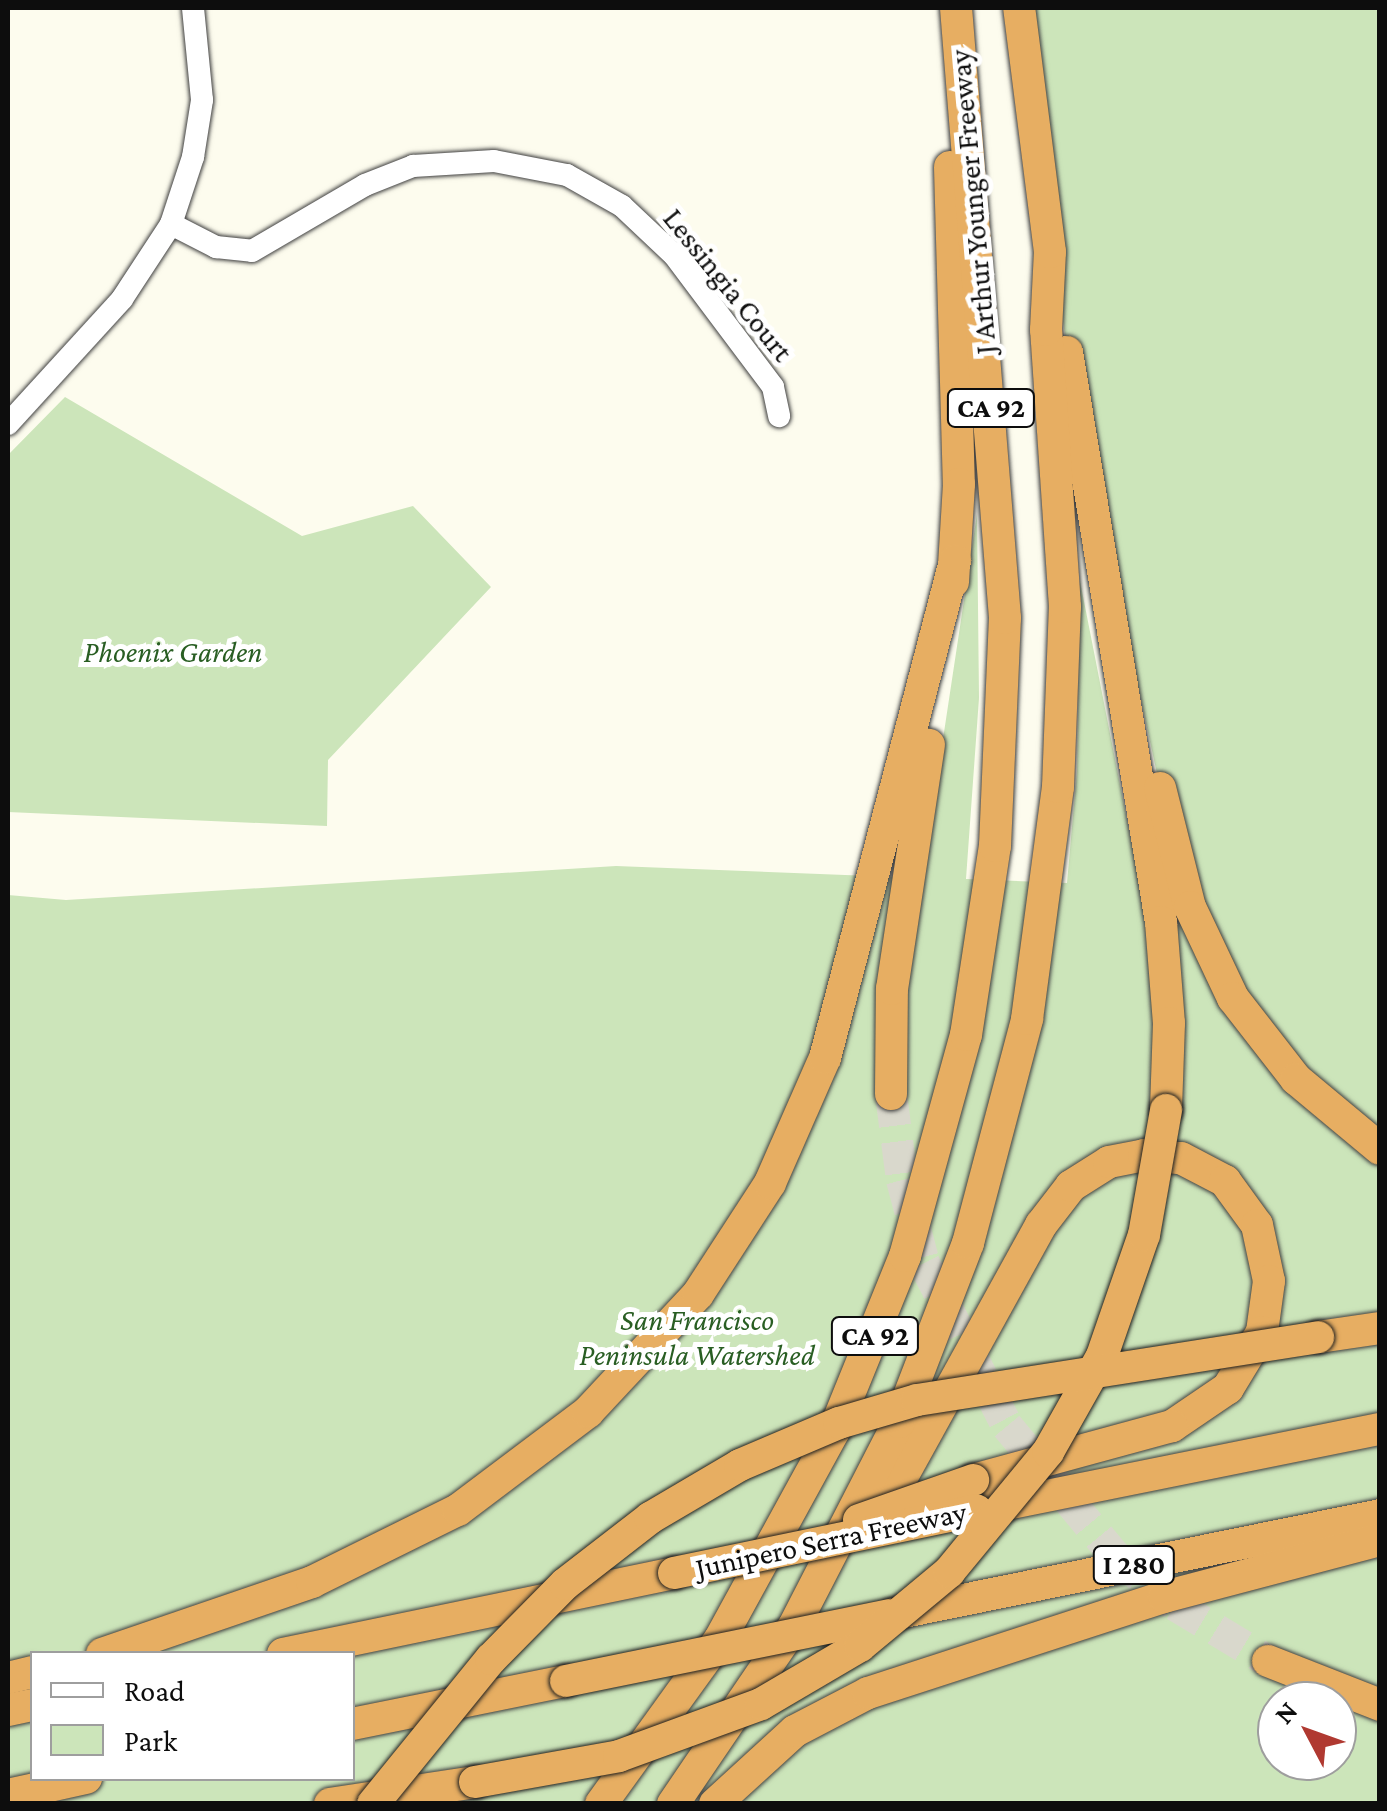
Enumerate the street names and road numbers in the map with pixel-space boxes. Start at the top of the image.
street label: J Arthur Younger Freeway [942,48,1004,356]
street label: Lessingia Court [655,201,801,369]
road number: CA 92 [946,385,1036,431]
road number: CA 92 [830,1313,920,1359]
street label: Junipero Serra Freeway [692,1494,970,1586]
road number: I 280 [1092,1542,1176,1588]

